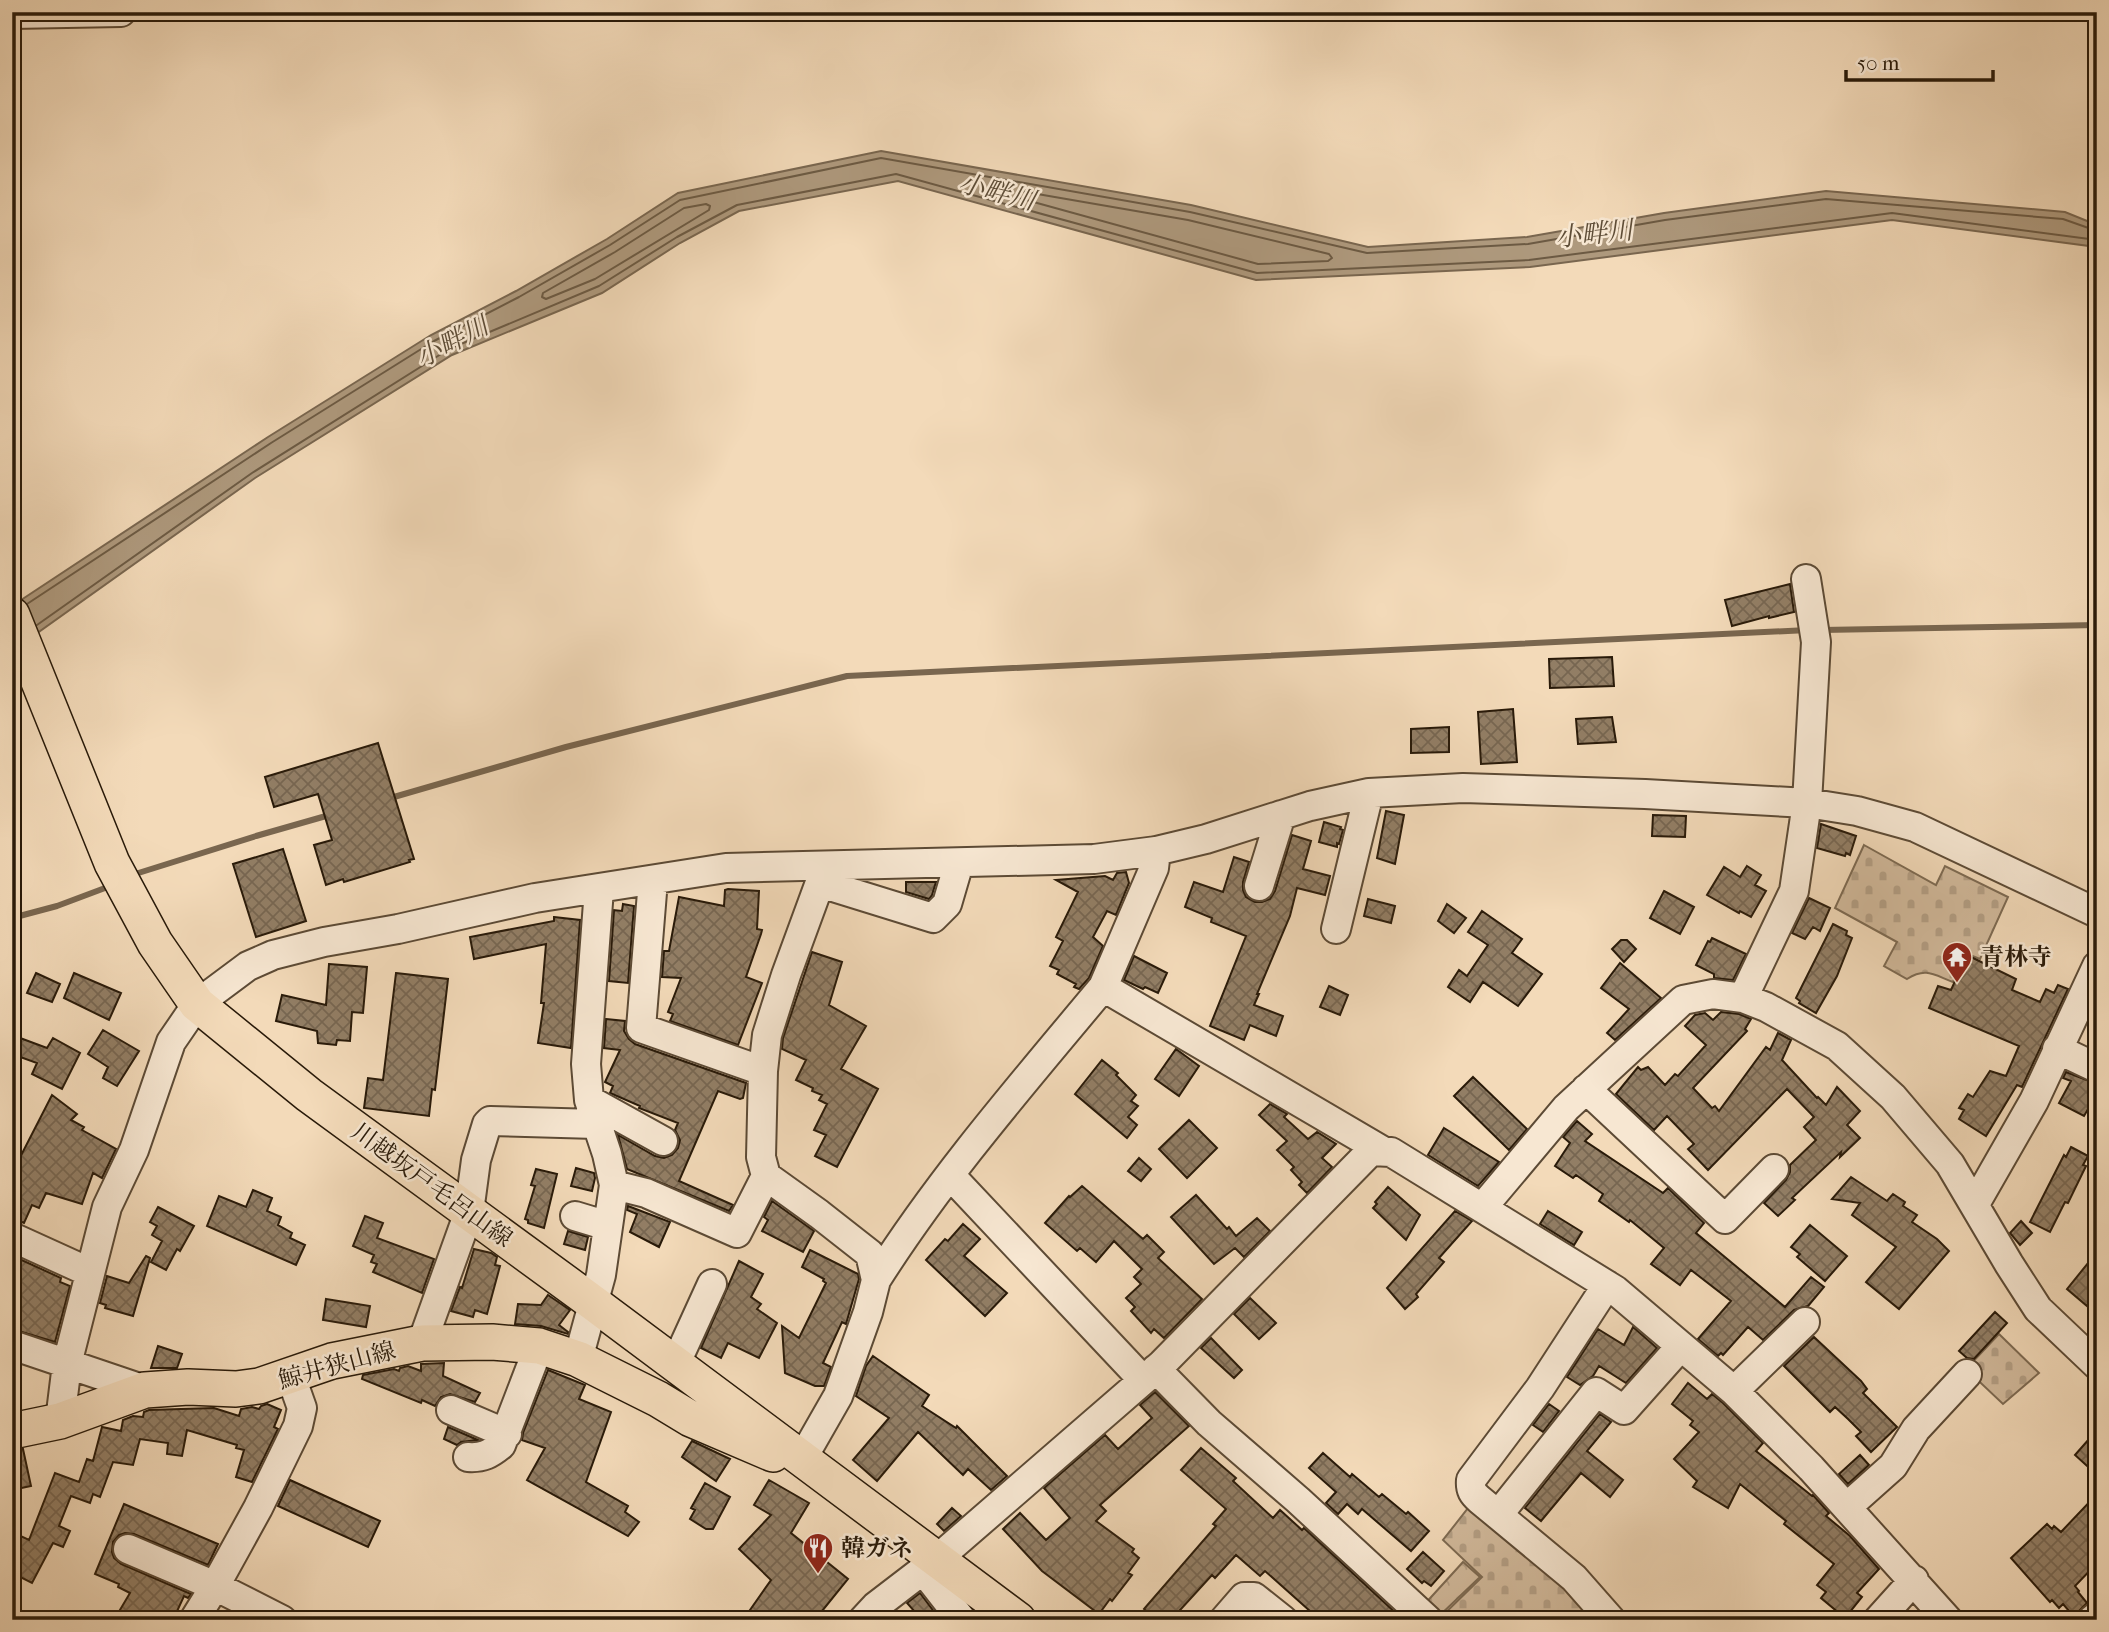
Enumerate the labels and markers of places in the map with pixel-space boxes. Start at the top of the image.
temple icon: 青林寺 [1940,940,1974,984]
place label: 青林寺 [1980,943,2052,971]
restaurant icon: 韓ガネ [801,1531,835,1575]
place label: 韓ガネ [841,1534,913,1562]

